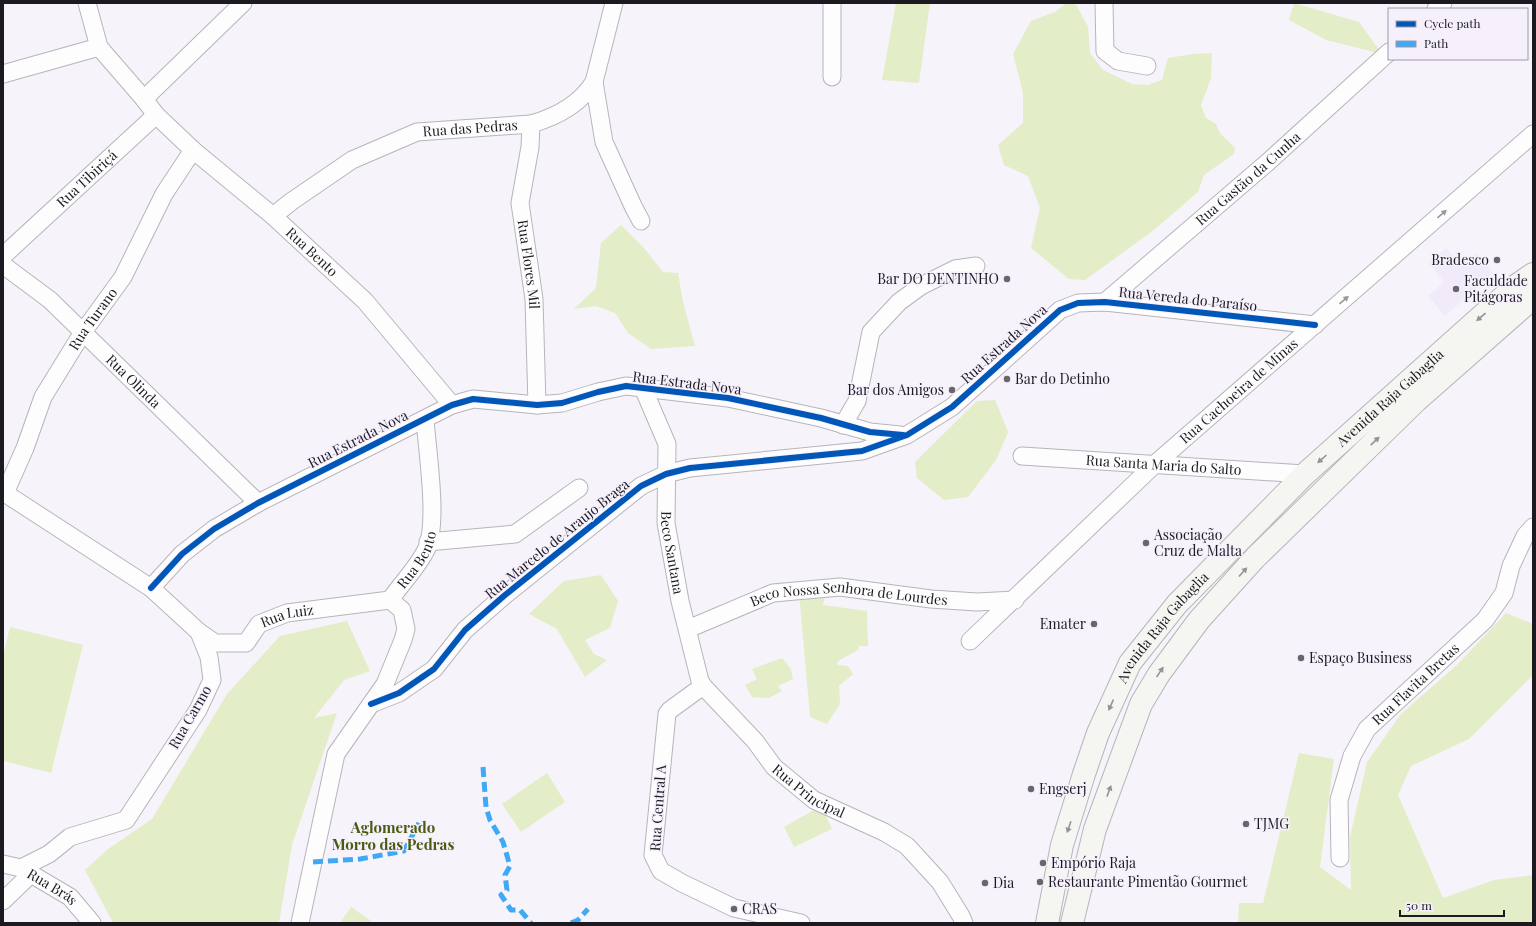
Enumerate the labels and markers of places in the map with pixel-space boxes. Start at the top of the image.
place label: Bradesco [1431,250,1489,269]
marker: Bradesco [1492,255,1502,265]
place label: Bar DO DENTINHO [877,269,999,288]
place label: Faculdade Pitágoras [1464,271,1528,306]
marker: Bar DO DENTINHO [1002,274,1012,284]
marker: Faculdade Pitágoras [1451,284,1461,294]
place label: Bar do Detinho [1015,369,1110,388]
marker: Bar do Detinho [1002,374,1012,384]
place label: Bar dos Amigos [847,380,944,399]
marker: Bar dos Amigos [947,385,957,395]
place label: Associação Cruz de Malta [1153,525,1242,560]
marker: Associação Cruz de Malta [1141,538,1151,548]
place label: Emater [1040,614,1087,633]
marker: Emater [1089,619,1099,629]
place label: Espaço Business [1309,648,1412,667]
marker: Espaço Business [1296,653,1306,663]
place label: Engserj [1039,779,1086,798]
marker: Engserj [1026,784,1036,794]
place label: TJMG [1254,814,1289,833]
marker: TJMG [1241,819,1251,829]
place label: Empório Raja [1051,853,1136,872]
marker: Empório Raja [1038,858,1048,868]
place label: Restaurante Pimentão Gourmet [1048,872,1248,891]
place label: Dia [993,873,1014,892]
marker: Restaurante Pimentão Gourmet [1035,877,1045,887]
marker: Dia [980,878,990,888]
place label: CRAS [742,899,777,918]
marker: CRAS [729,904,739,914]

